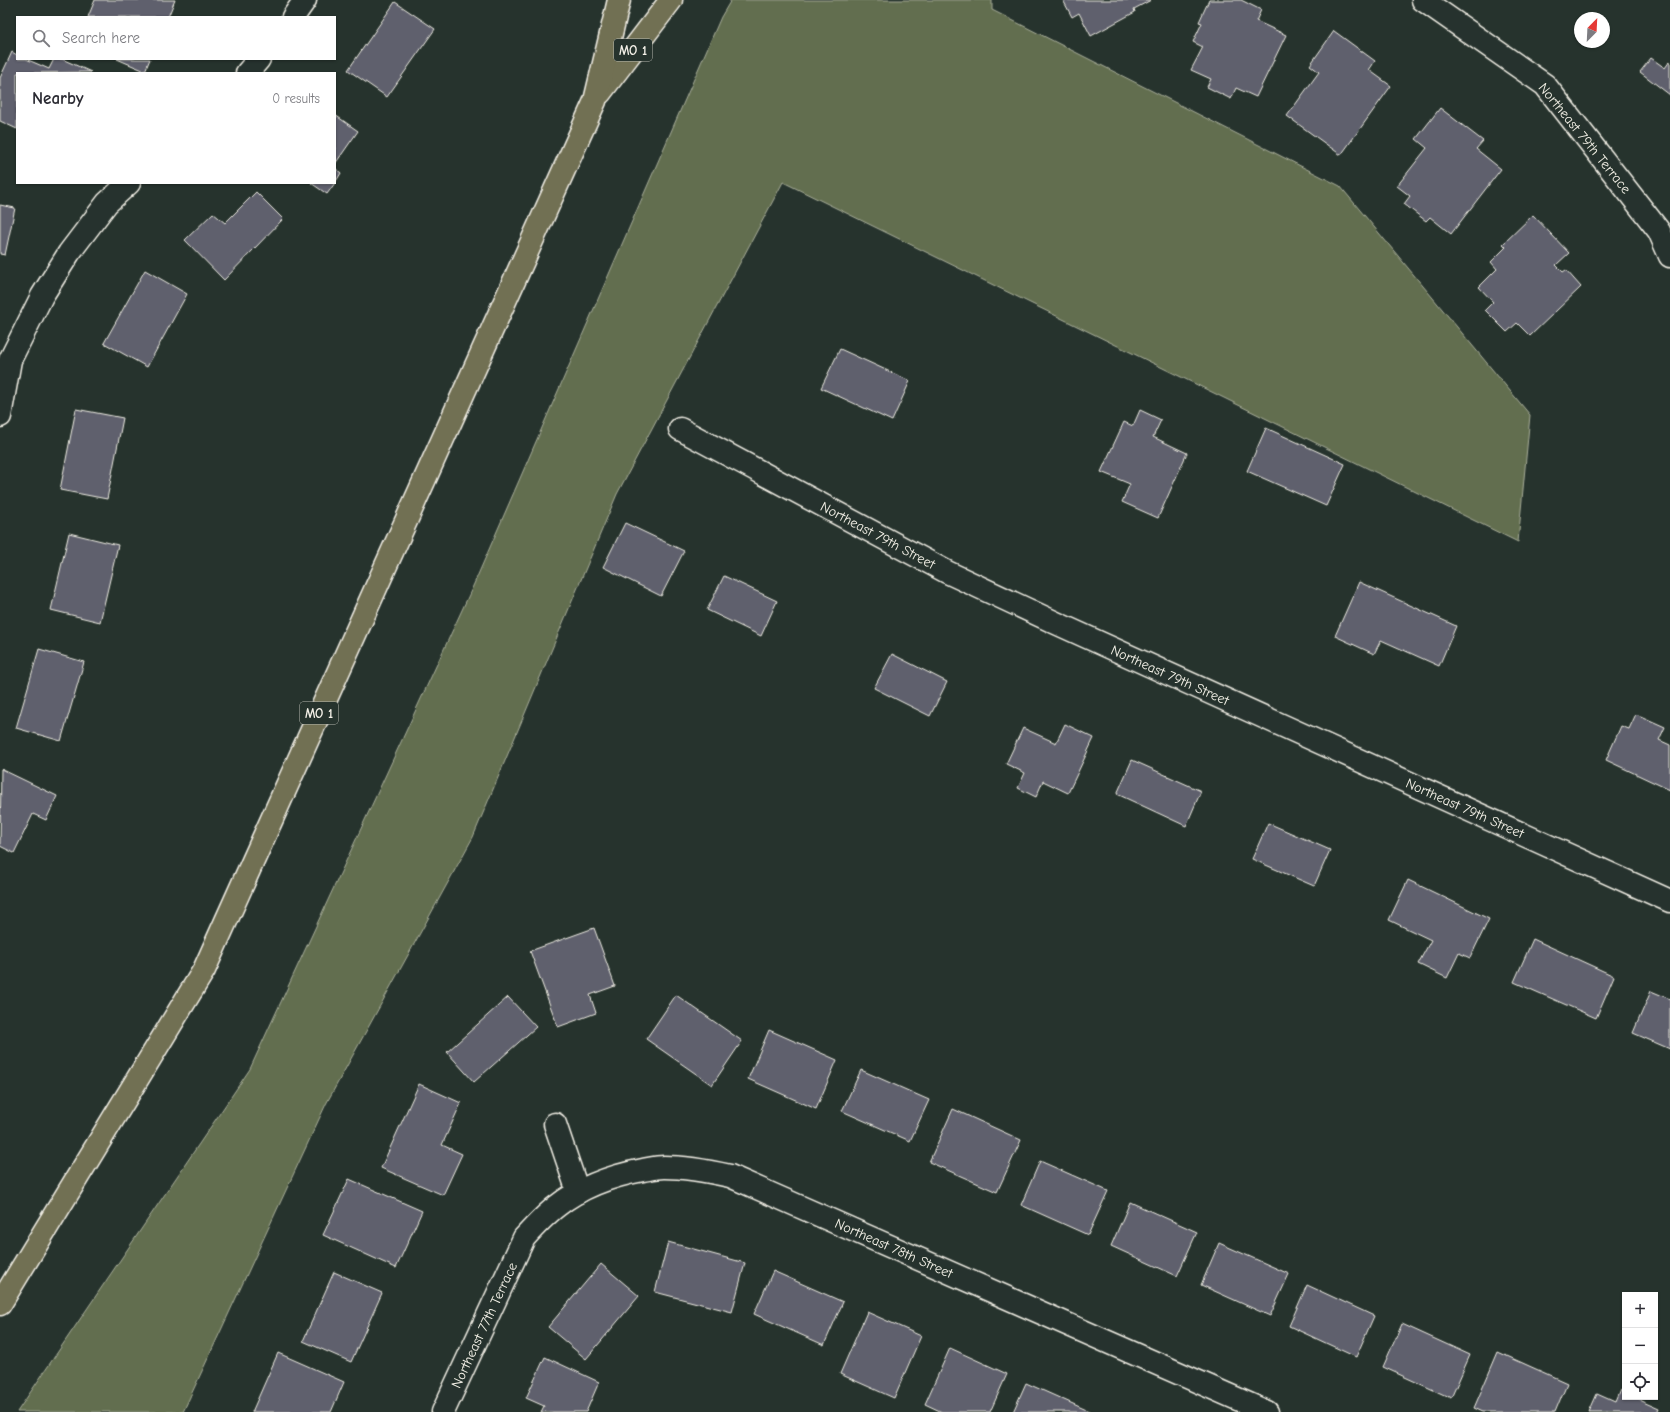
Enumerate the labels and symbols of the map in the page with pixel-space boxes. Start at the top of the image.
north arrow [1574,12,1610,48]
road number: MO 1 [614,39,652,61]
street label: Northeast 79th Terrace [1535,79,1635,197]
street label: Northeast 79th Street [817,498,939,573]
street label: Northeast 79th Street [1108,642,1232,710]
road number: MO 1 [300,702,338,724]
street label: Northeast 79th Street [1403,775,1527,843]
street label: Northeast 78th Street [832,1215,956,1283]
street label: Northeast 77th Terrace [448,1260,521,1391]

